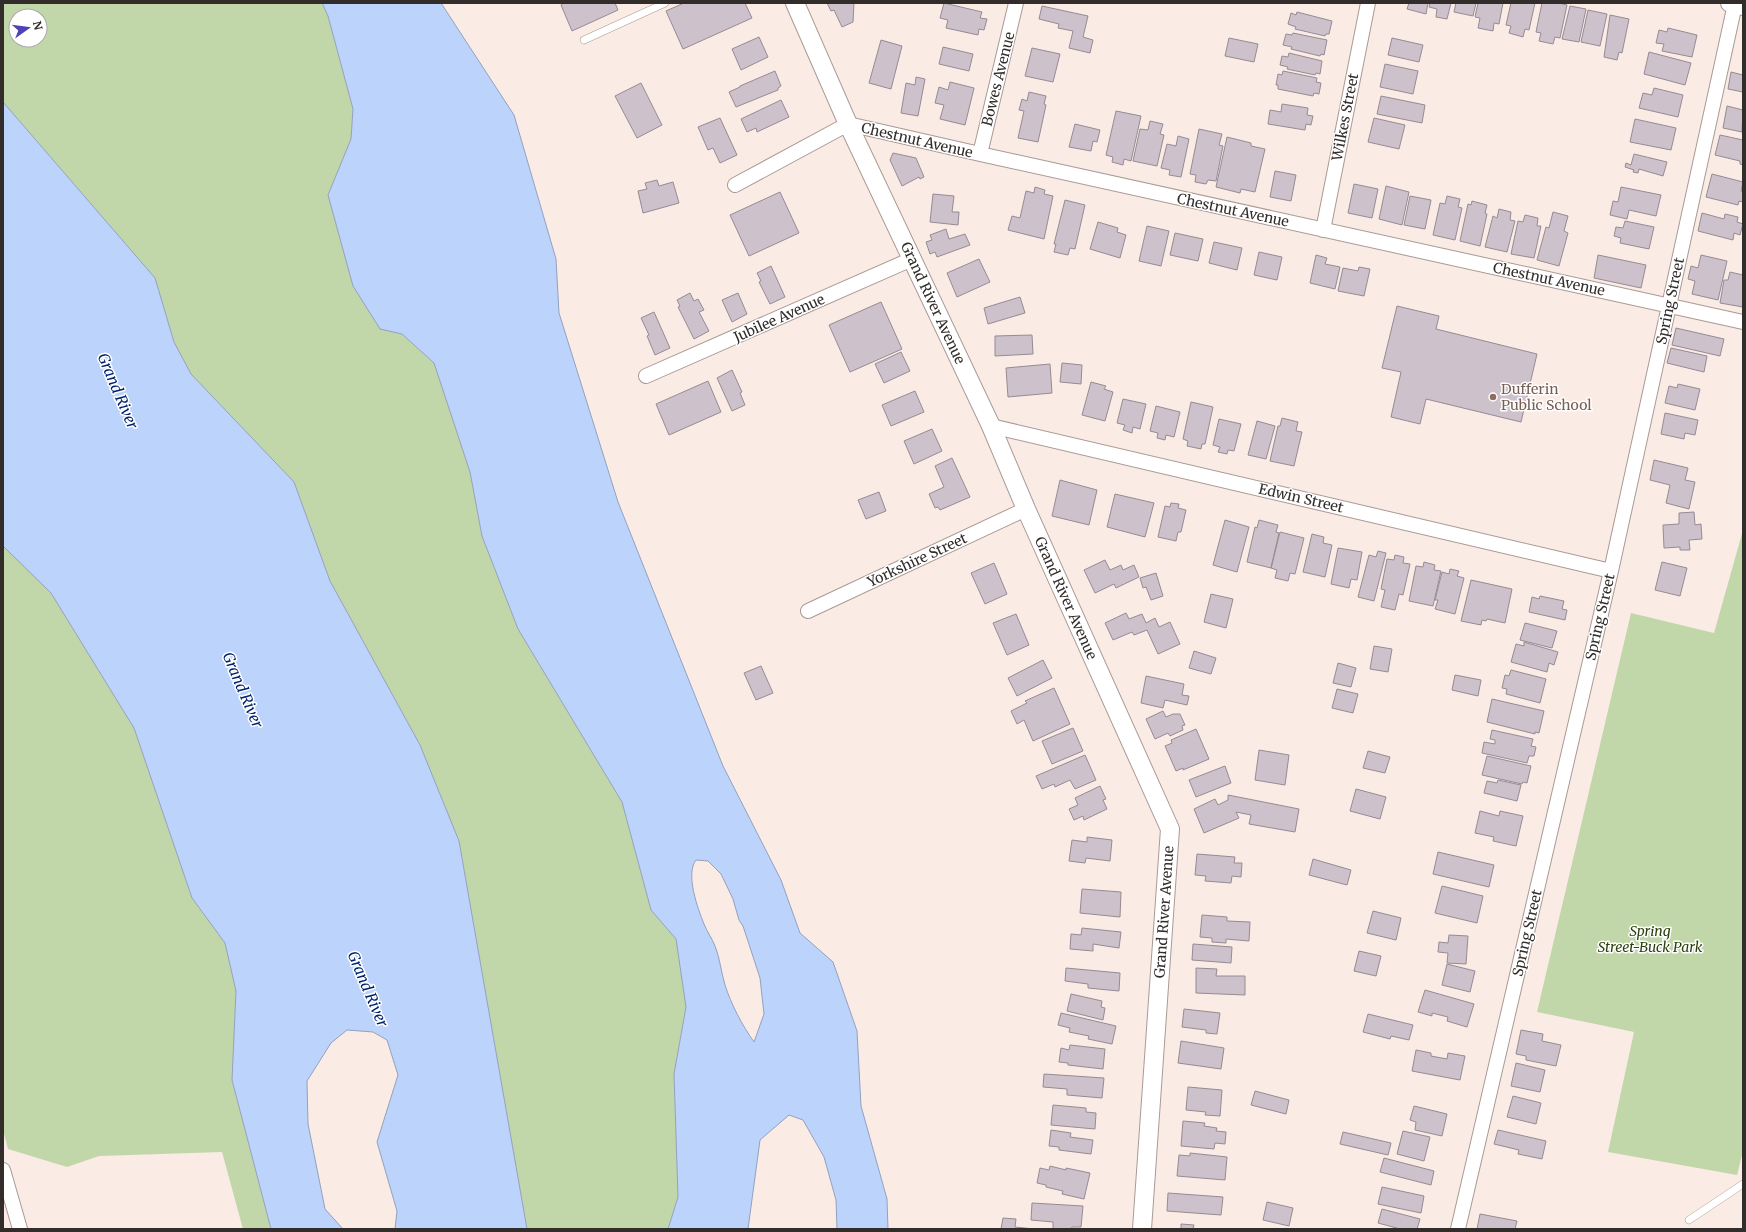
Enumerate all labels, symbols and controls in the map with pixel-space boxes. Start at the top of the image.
north arrow [8,8,48,48]
text: N [30,20,46,32]
street label: Bowes Avenue [978,30,1018,128]
street label: Wilkes Street [1327,71,1362,163]
street label: Chestnut Avenue [860,118,974,162]
street label: Chestnut Avenue [1176,189,1290,231]
street label: Grand River Avenue [897,239,969,367]
street label: Spring Street [1652,255,1688,346]
street label: Chestnut Avenue [1492,258,1606,300]
street label: Jubilee Avenue [730,290,827,347]
water label: Grand River [94,350,143,433]
place label: Dufferin Public School [1501,380,1592,414]
marker: Dufferin Public School [1488,392,1498,402]
street label: Edwin Street [1257,479,1346,517]
street label: Yorkshire Street [863,529,970,591]
street label: Grand River Avenue [1031,534,1101,662]
street label: Spring Street [1581,571,1619,662]
water label: Grand River [219,649,268,732]
street label: Grand River Avenue [1150,845,1178,979]
street label: Spring Street [1508,887,1546,978]
park label: Spring Street-Buck Park [1598,922,1703,956]
water label: Grand River [344,948,393,1031]

